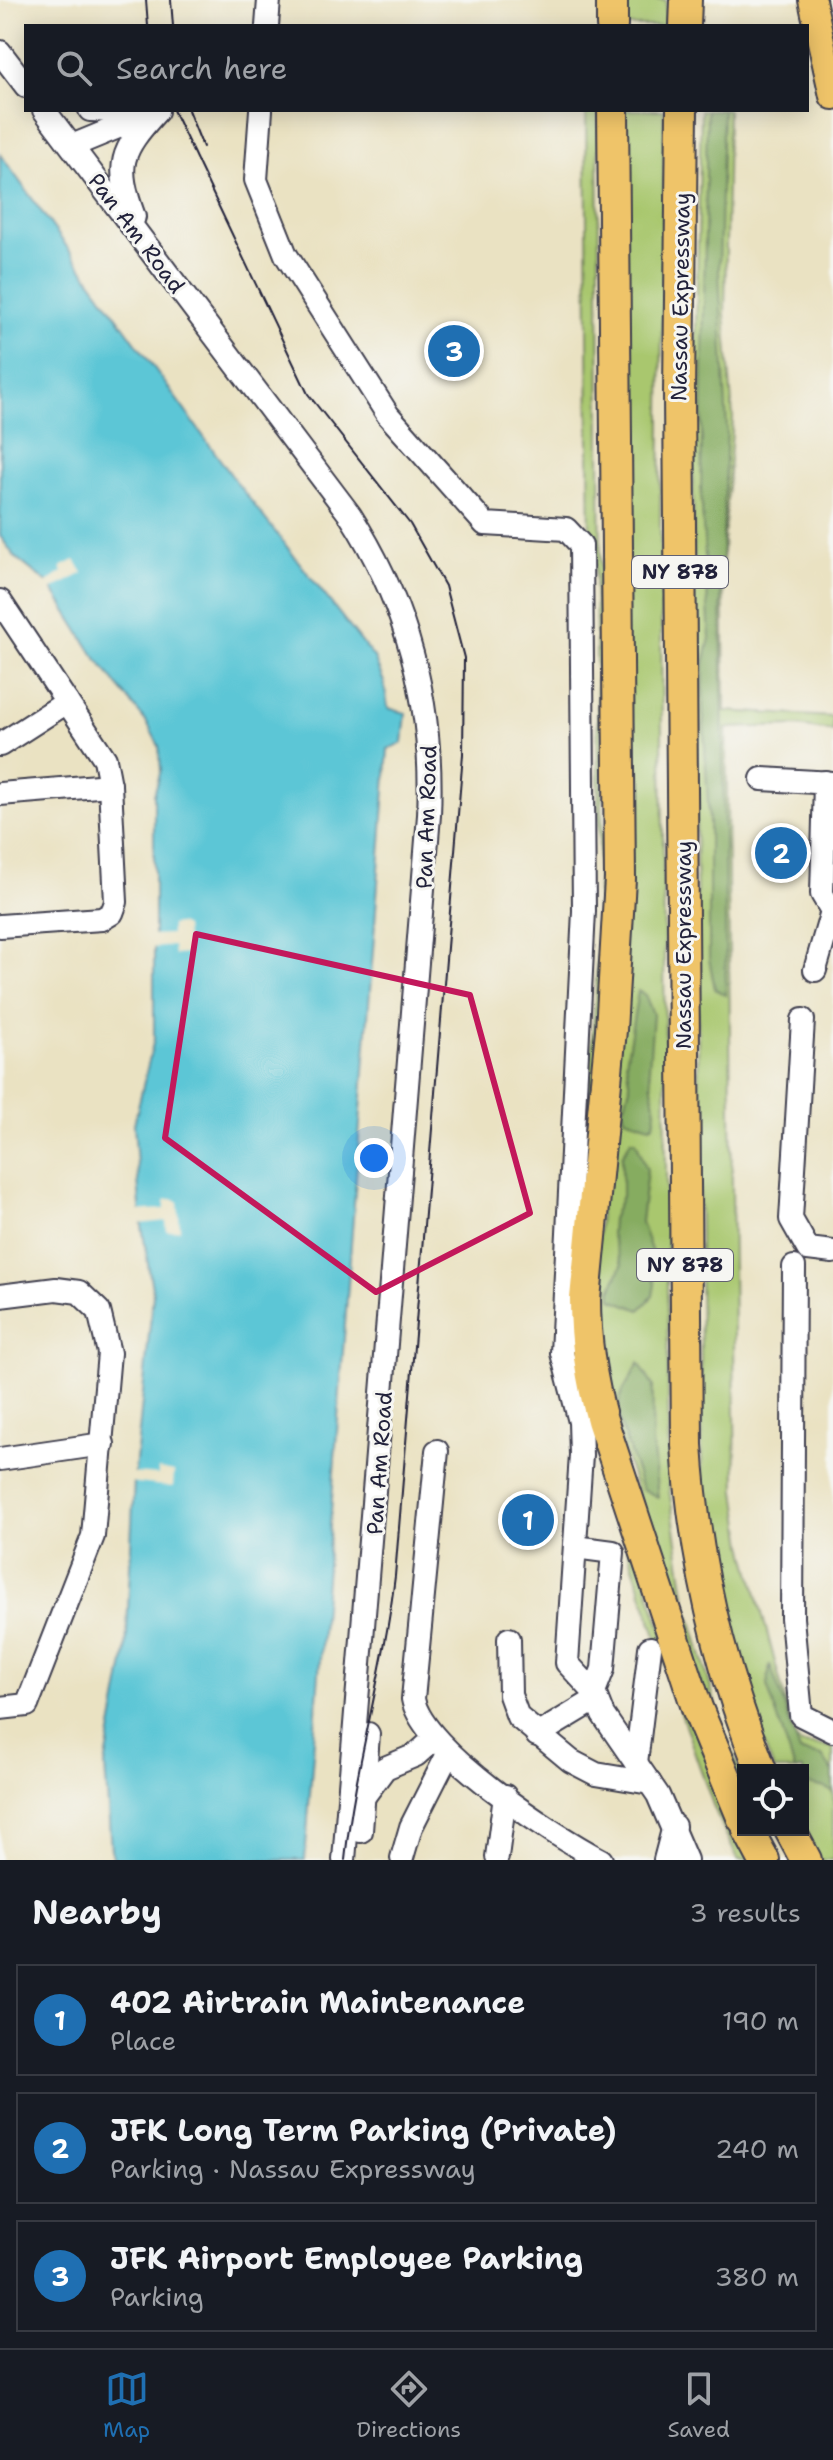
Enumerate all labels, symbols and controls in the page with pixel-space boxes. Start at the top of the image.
search box [24,24,809,112]
icon: search [52,46,96,90]
text: Search here [116,48,287,89]
street label: Pan Am Road [82,167,191,299]
street label: Nassau Expressway [664,192,697,402]
pin: 3 [428,321,480,381]
road number: NY 878 [632,556,728,588]
street label: Pan Am Road [409,745,444,889]
pin: 2 [755,823,807,883]
street label: Nassau Expressway [669,841,698,1050]
your location [354,1138,394,1178]
road number: NY 878 [637,1249,733,1281]
street label: Pan Am Road [360,1390,399,1536]
pin: 1 [502,1490,554,1550]
map controls [737,1764,809,1836]
button: locate [737,1764,809,1836]
text: Nearby [32,1889,162,1935]
text: 3 results [689,1895,801,1930]
text: 402 Airtrain Maintenance [110,1982,525,2023]
text: 1 [54,2003,66,2038]
text: 190 m [722,2003,799,2038]
text: Place [110,2023,176,2058]
text: JFK Long Term Parking (Private) [110,2110,616,2151]
text: 2 [51,2131,69,2166]
text: 240 m [715,2131,799,2166]
text: Parking · Nassau Expressway [110,2151,476,2186]
text: JFK Airport Employee Parking [110,2238,583,2279]
text: 3 [51,2259,69,2294]
text: 380 m [714,2259,799,2294]
text: Parking [110,2279,204,2314]
tab: Map [103,2367,150,2444]
tab: Directions [356,2367,461,2444]
tab: Saved [667,2367,730,2444]

